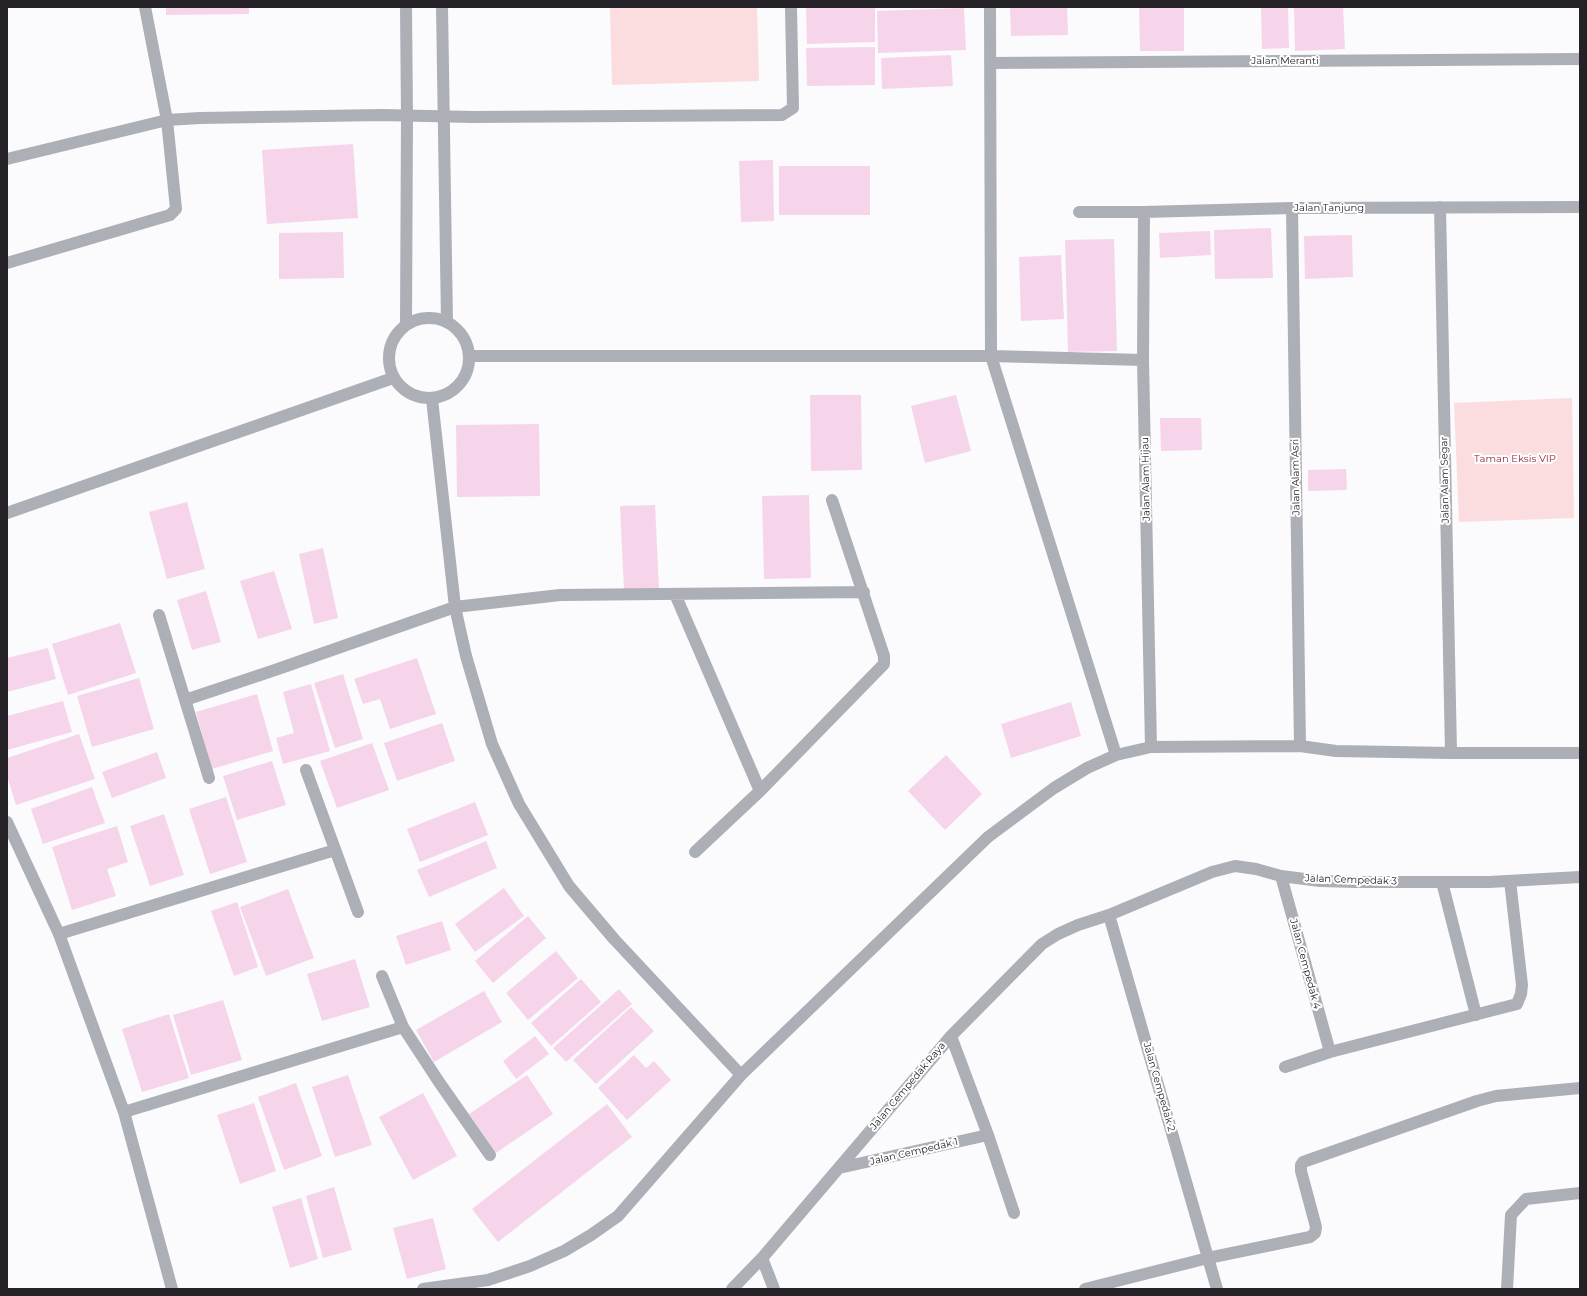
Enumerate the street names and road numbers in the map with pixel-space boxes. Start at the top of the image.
street label: Jalan Meranti [1251,55,1319,67]
street label: Jalan Tanjung [1294,202,1364,214]
street label: Jalan Alam Segar [1438,436,1452,524]
street label: Jalan Alam Hijau [1139,437,1153,521]
street label: Jalan Alam Asri [1289,439,1303,515]
street label: Jalan Cempedak 3 [1305,872,1397,888]
street label: Jalan Cempedak 4 [1287,917,1323,1011]
street label: Jalan Cempedak Raya [868,1040,948,1132]
street label: Jalan Cempedak 2 [1141,1041,1177,1133]
street label: Jalan Cempedak 1 [869,1136,959,1168]

